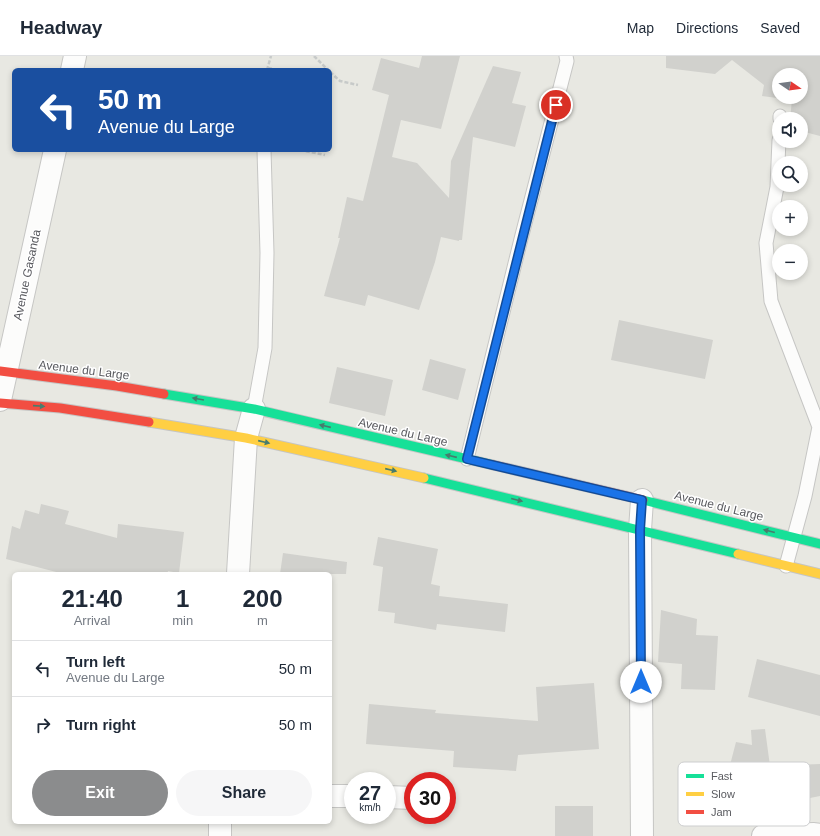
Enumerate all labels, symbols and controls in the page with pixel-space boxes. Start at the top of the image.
text: Headway [20,17,102,38]
text: Map [627,20,654,36]
text: Directions [676,20,738,36]
text: Saved [760,20,800,36]
north arrow [772,68,808,104]
map controls [772,68,808,280]
icon: left [32,84,84,136]
text: 50 m [98,84,162,115]
pin [539,88,573,122]
icon: arrive [545,94,567,116]
button: sound [772,112,808,148]
text: Avenue du Large [98,117,235,137]
button: search [772,156,808,192]
button: + [772,200,808,236]
street label: Avenue Gasanda [11,228,44,322]
button: − [772,244,808,280]
street label: Avenue du Large [38,357,130,383]
one-way arrow [191,396,204,402]
one-way arrow [33,403,45,410]
street label: Avenue du Large [357,415,449,449]
one-way arrow [319,423,331,429]
one-way arrow [258,439,270,445]
one-way arrow [445,452,458,458]
one-way arrow [385,468,397,474]
street label: Avenue du Large [673,488,765,524]
one-way arrow [511,498,524,504]
one-way arrow [762,528,774,534]
text: 21:40 [61,585,123,612]
text: 1 [176,585,189,612]
text: 200 [243,585,283,612]
text: Arrival [74,613,111,628]
text: min [172,613,193,628]
text: m [257,613,268,628]
text: Turn left [66,653,125,670]
icon: left [32,658,54,680]
text: 50 m [279,660,312,677]
position arrow [620,661,662,703]
text: Avenue du Large [66,670,165,685]
icon: right [32,714,54,736]
text: Turn right [66,716,136,733]
text: 50 m [279,716,312,733]
legend [678,762,810,826]
button: Exit [32,770,168,816]
button: Share [176,770,312,816]
text: Fast [711,770,732,782]
speed limit sign: 30 [404,772,456,824]
text: 27 [359,782,381,804]
text: Slow [711,788,735,800]
text: km/h [359,802,381,813]
text: Jam [711,806,732,818]

